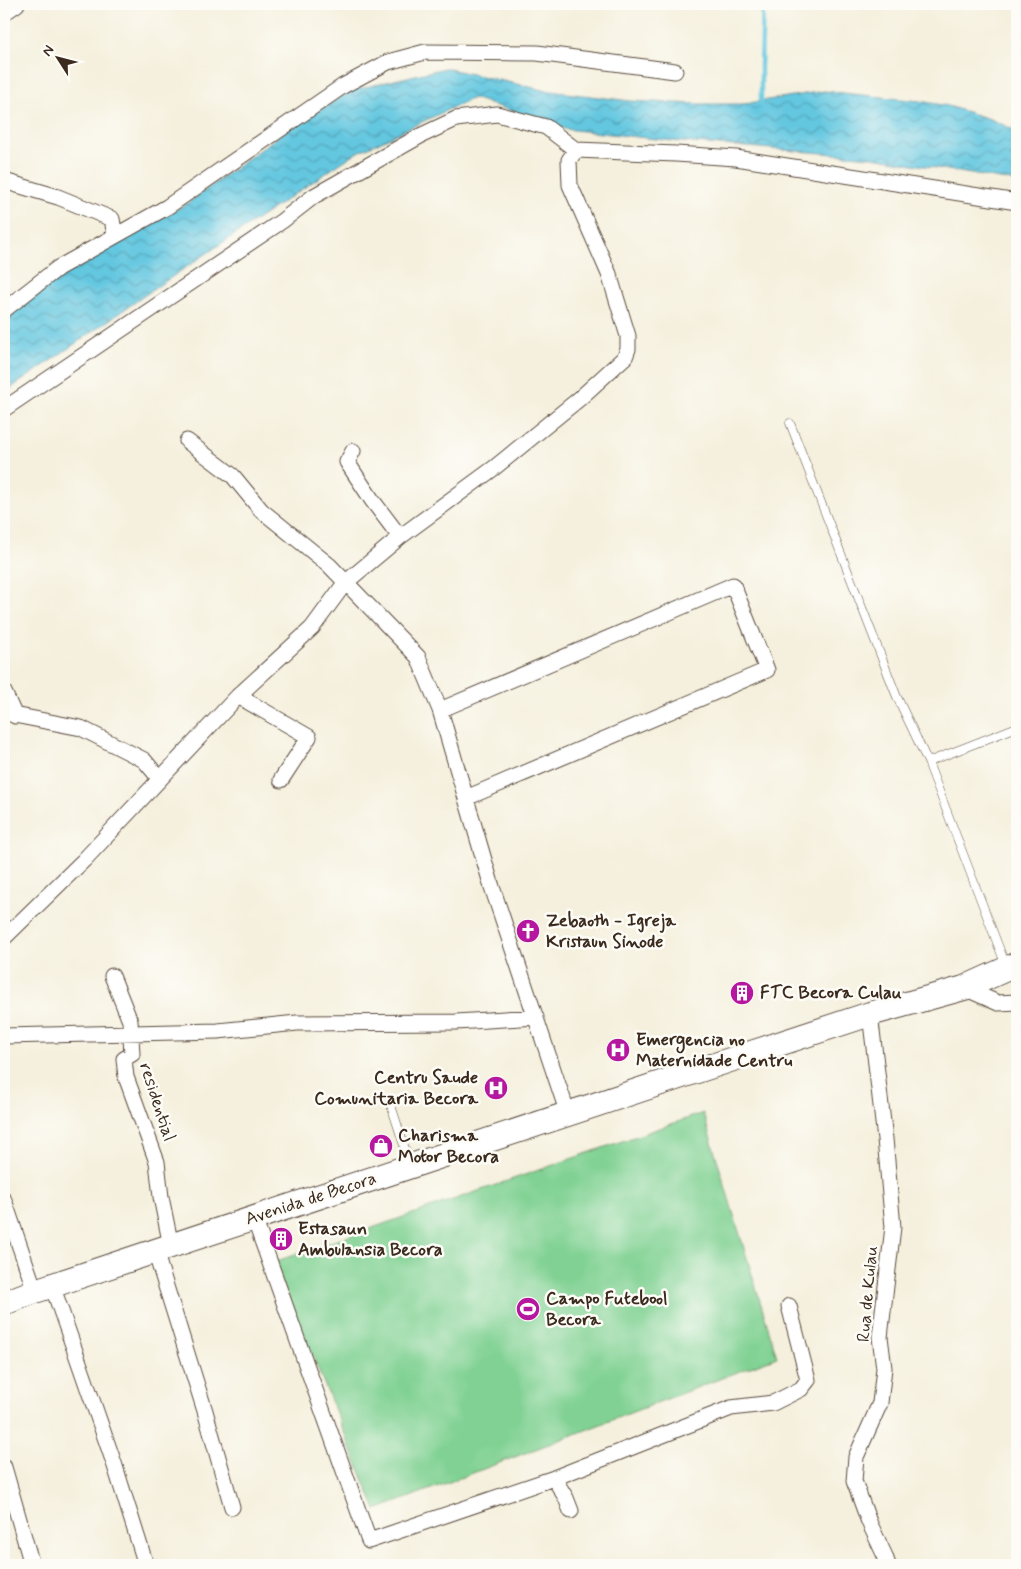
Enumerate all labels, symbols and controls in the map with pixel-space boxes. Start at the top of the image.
north arrow [32,32,82,82]
text: N [38,42,58,60]
place label: Zebaoth - Igreja Kristaun Sinode [546,909,677,954]
church icon: Zebaoth - Igreja Kristaun Sinode [515,918,541,944]
building icon: FTC Becora Culau [729,980,755,1006]
place label: FTC Becora Culau [760,981,902,1005]
place label: Emergencia no Maternidade Centru [636,1028,792,1073]
hospital icon: Emergencia no Maternidade Centru [605,1037,631,1063]
street label: residential [133,1060,181,1144]
place label: Centru Saude Comunitaria Becora [314,1066,479,1111]
hospital icon: Centru Saude Comunitaria Becora [483,1075,509,1101]
place label: Charisma Motor Becora [398,1124,499,1169]
shop icon: Charisma Motor Becora [368,1133,394,1159]
street label: Avenida de Becora [242,1166,380,1232]
place label: Estasaun Ambulansia Becora [298,1217,443,1262]
building icon: Estasaun Ambulansia Becora [268,1226,294,1252]
street label: Rua de Kulau [852,1245,884,1343]
place label: Campo Futebool Becora [546,1287,667,1332]
sports icon: Campo Futebool Becora [515,1296,541,1322]

